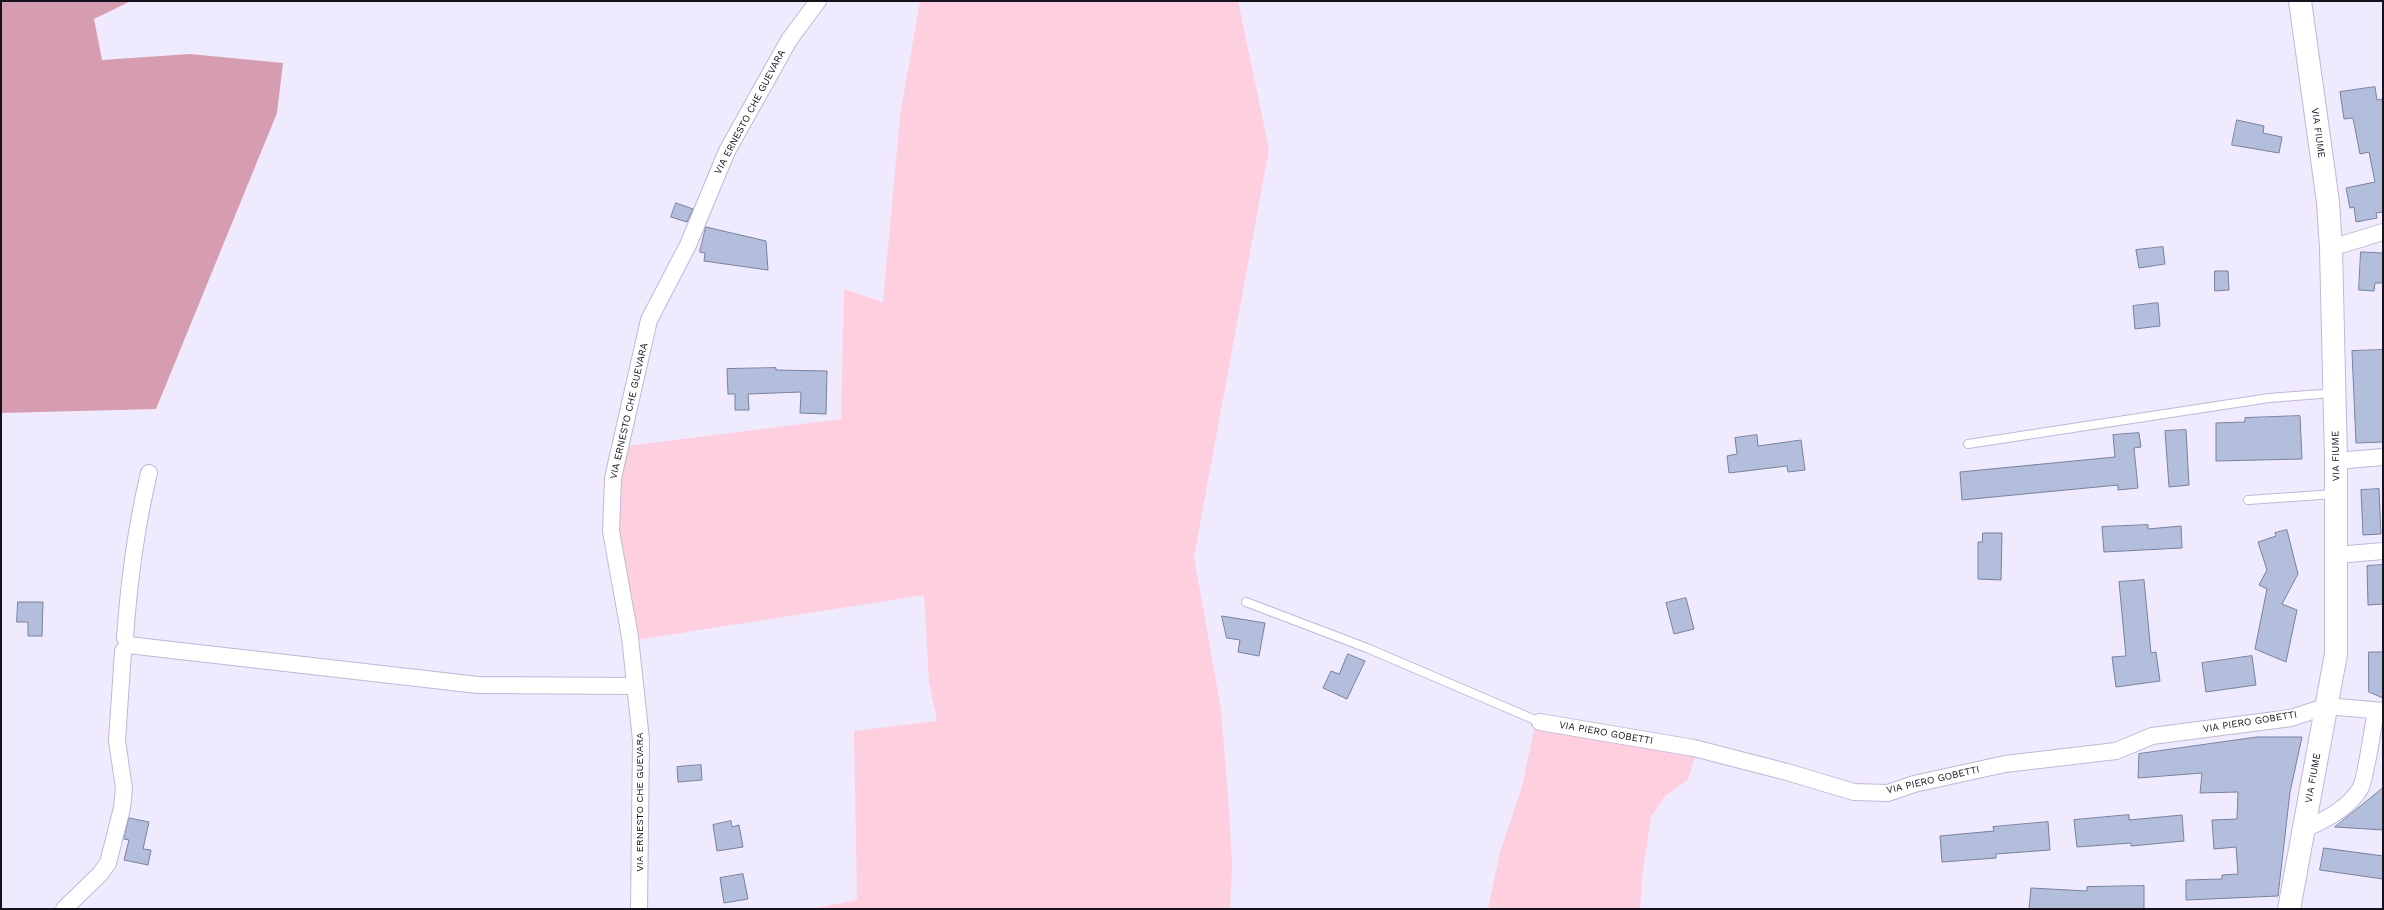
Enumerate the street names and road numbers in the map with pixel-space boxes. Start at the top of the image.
street label: VIA ERNESTO CHE GUEVARA [712,48,788,176]
street label: VIA FIUME [2309,107,2327,159]
street label: VIA ERNESTO CHE GUEVARA [607,342,651,480]
street label: VIA FIUME [2330,431,2342,481]
street label: VIA PIERO GOBETTI [2202,709,2298,735]
street label: VIA PIERO GOBETTI [1558,719,1654,747]
street label: VIA ERNESTO CHE GUEVARA [634,732,646,872]
street label: VIA FIUME [2303,752,2323,804]
street label: VIA PIERO GOBETTI [1885,763,1981,797]

